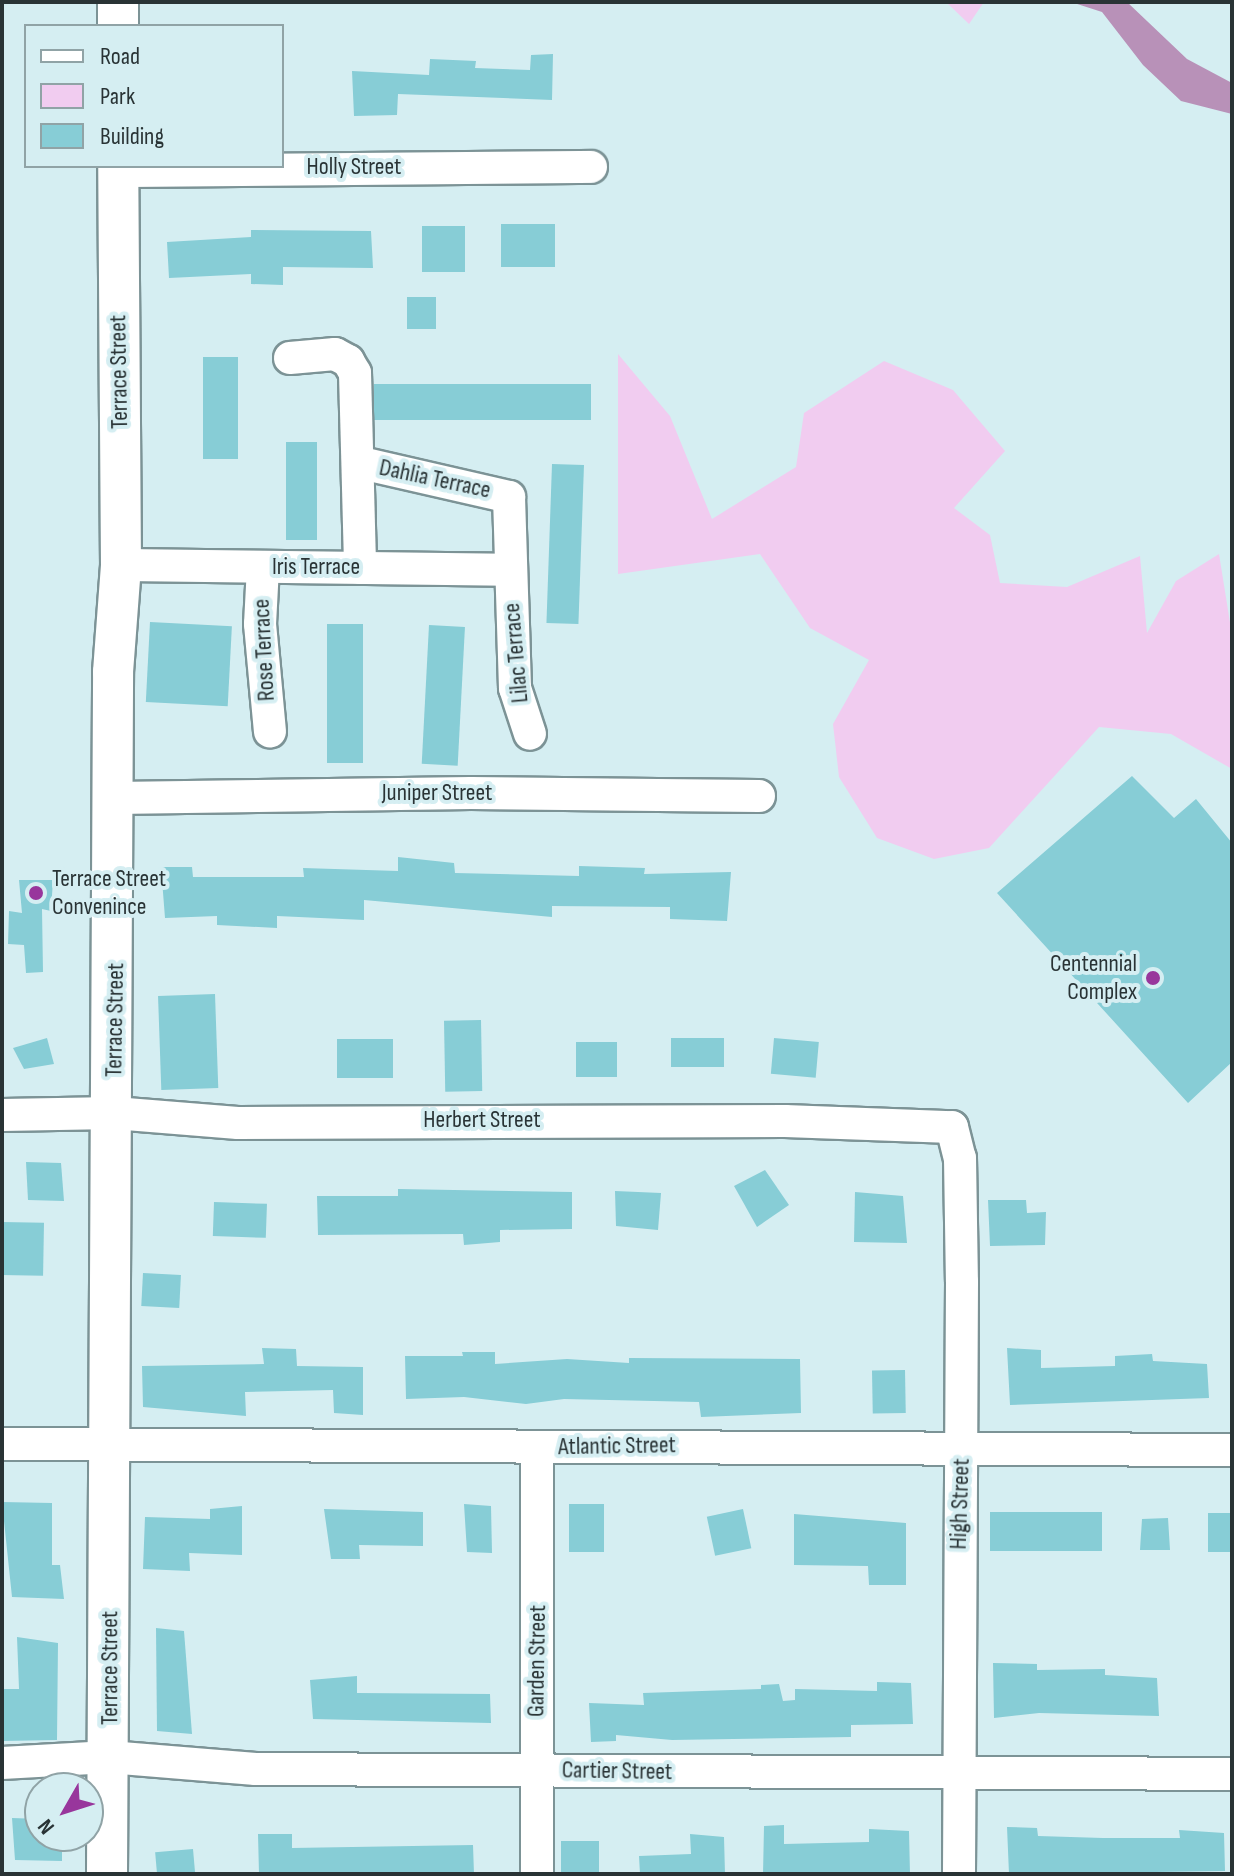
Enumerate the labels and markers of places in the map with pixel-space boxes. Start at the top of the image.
place label: Terrace Street Convenince [52,865,166,921]
marker: Terrace Street Convenince [27,884,45,902]
place label: Centennial Complex [1050,950,1137,1006]
marker: Centennial Complex [1144,969,1162,987]

